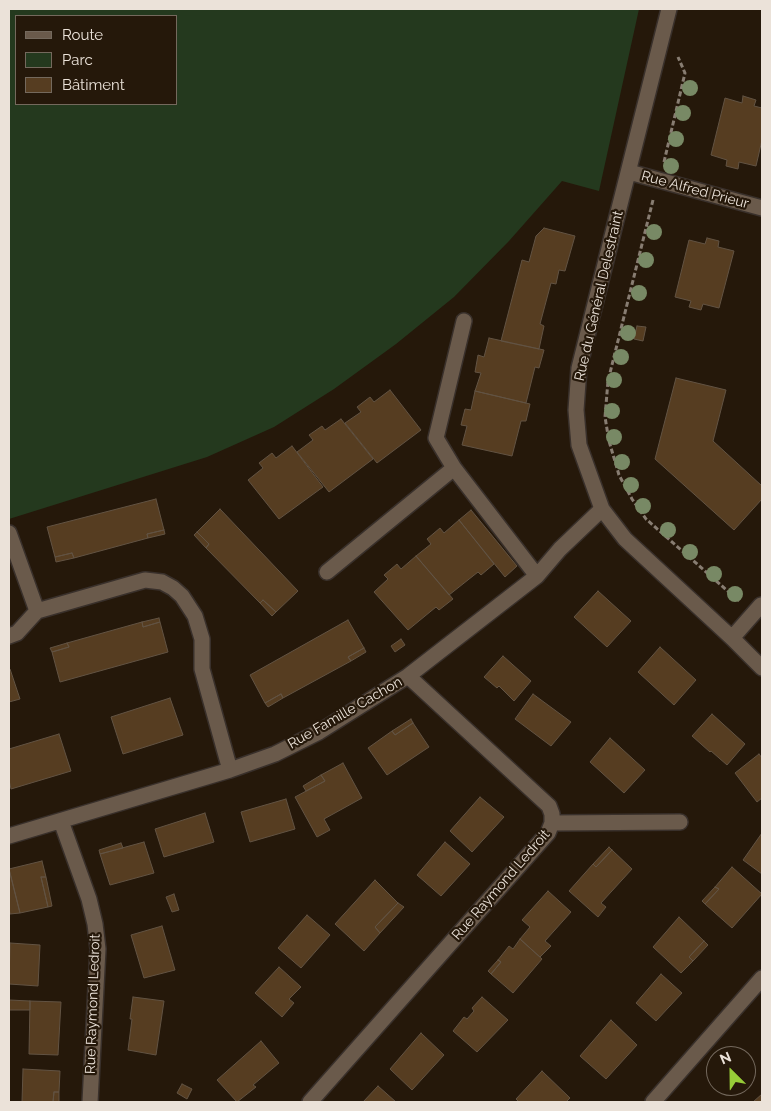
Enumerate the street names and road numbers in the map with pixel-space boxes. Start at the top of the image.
street label: Rue Alfred Prieur [640,168,750,212]
street label: Rue du Général Delestraint [571,209,627,383]
street label: Rue Famille Cachon [285,673,405,753]
street label: Rue Raymond Ledroit [449,826,553,944]
street label: Rue Raymond Ledroit [82,934,104,1074]

